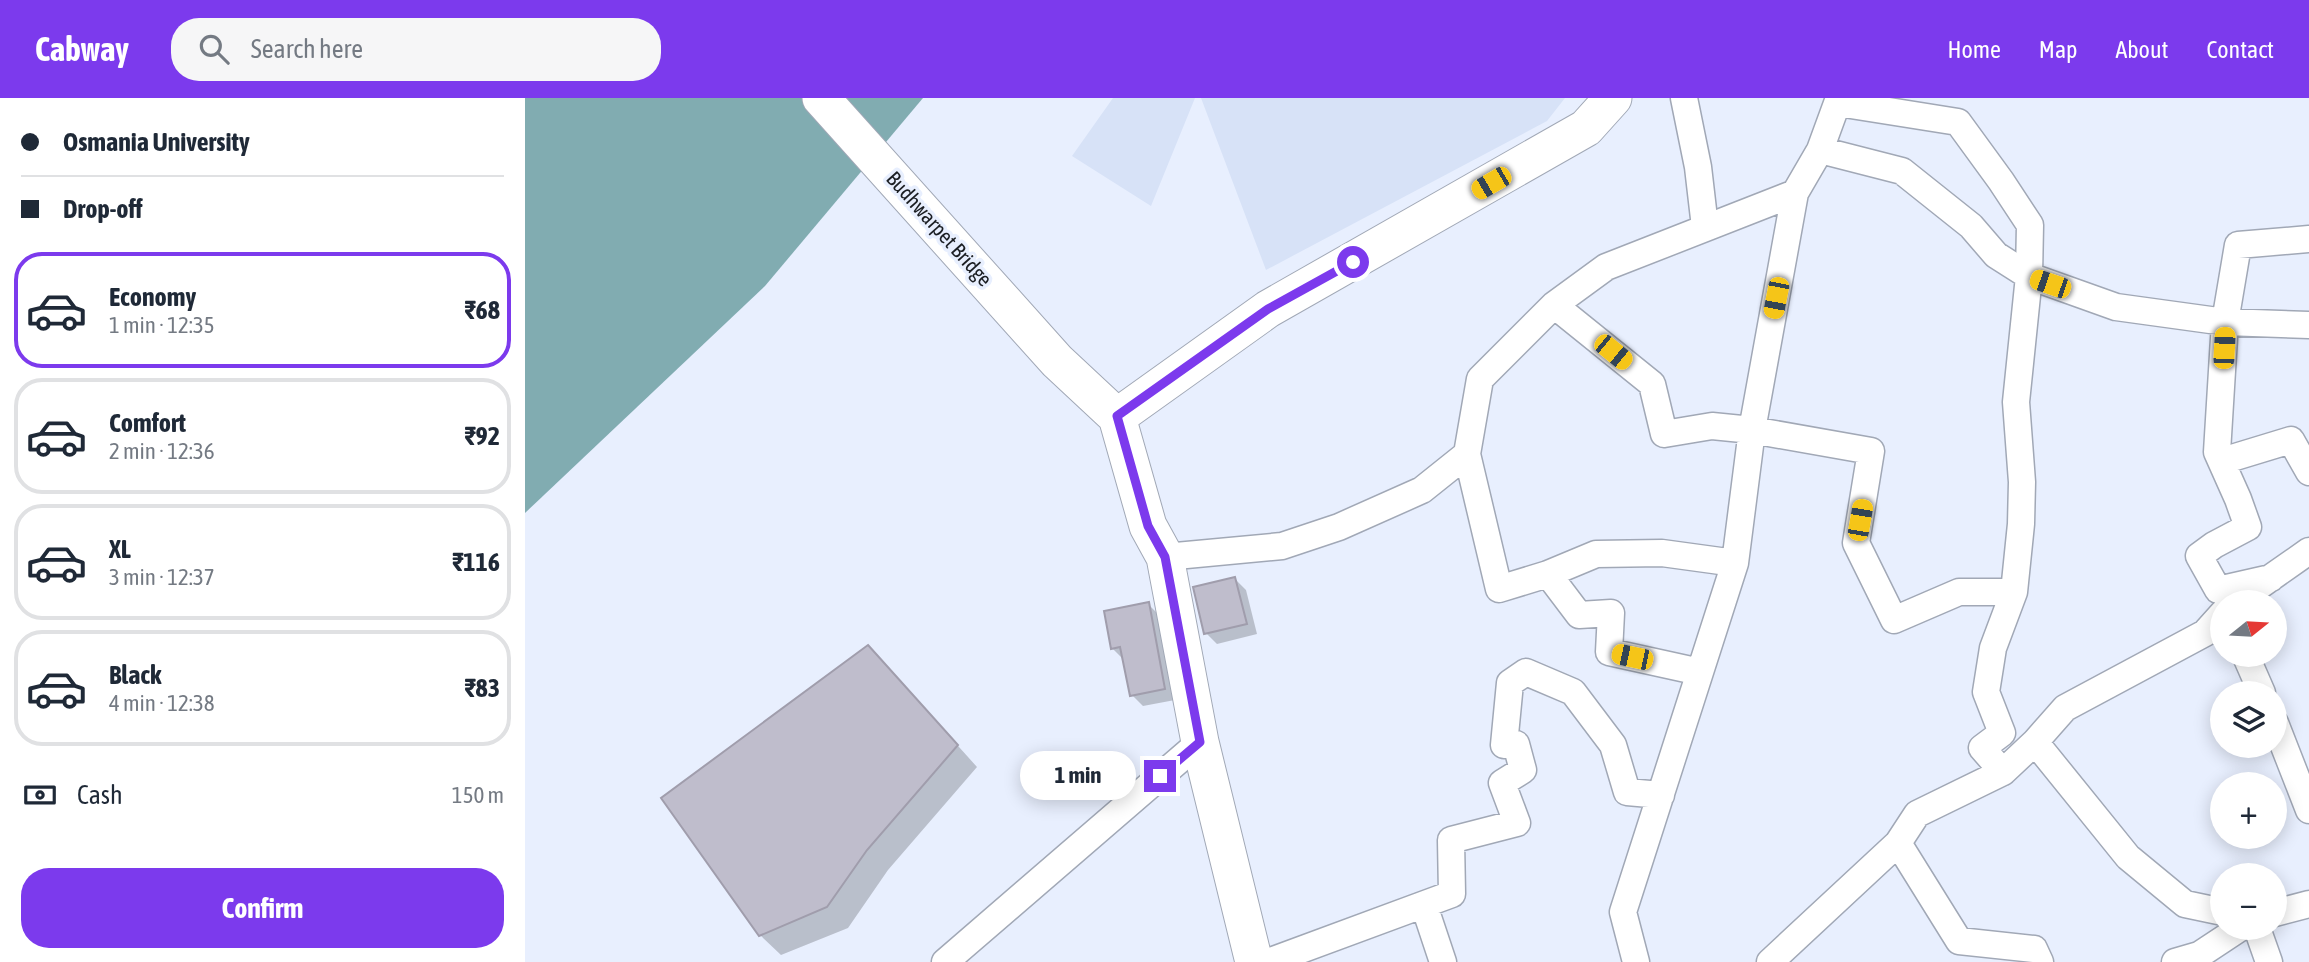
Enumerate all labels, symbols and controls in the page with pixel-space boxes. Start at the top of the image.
search box [171,18,661,81]
text: Cabway [35,30,129,68]
icon: search [195,30,233,68]
text: Search here [251,34,363,64]
text: Home [1947,36,2001,63]
text: Map [2039,36,2077,63]
text: About [2115,36,2168,63]
text: Contact [2206,36,2274,63]
text: Osmania University [63,127,250,157]
car [1468,163,1515,203]
street label: Budhwarpet Bridge [882,166,998,291]
text: Drop-off [63,194,143,224]
route start [1337,246,1369,278]
car [2027,267,2074,301]
car [1762,275,1791,321]
icon: car [25,279,88,342]
text: Economy [109,282,196,312]
text: ₹68 [464,295,500,325]
text: 1 min · 12:35 [109,312,215,338]
car [2213,326,2236,370]
car [1591,331,1636,373]
icon: car [25,405,88,468]
text: Comfort [109,408,186,438]
text: ₹92 [464,421,500,451]
text: 2 min · 12:36 [109,438,215,464]
car [1847,497,1874,543]
icon: car [25,531,88,594]
text: XL [109,534,131,564]
text: ₹116 [452,547,500,577]
text: 3 min · 12:37 [109,564,215,590]
north arrow [2210,590,2287,667]
map controls [2210,590,2287,940]
car [1610,642,1655,672]
icon: car [25,657,88,720]
text: Black [109,660,161,690]
text: ₹83 [464,673,500,703]
button: layers [2210,681,2287,758]
text: 4 min · 12:38 [109,690,215,716]
callout: 1 min [1020,752,1135,800]
route end [1144,760,1176,792]
text: 1 min [1055,762,1101,788]
button: + [2210,772,2287,849]
icon: cash [21,776,59,814]
text: Cash [77,780,123,810]
text: 150 m [452,782,504,808]
button: − [2210,863,2287,940]
button: Confirm [21,868,504,948]

